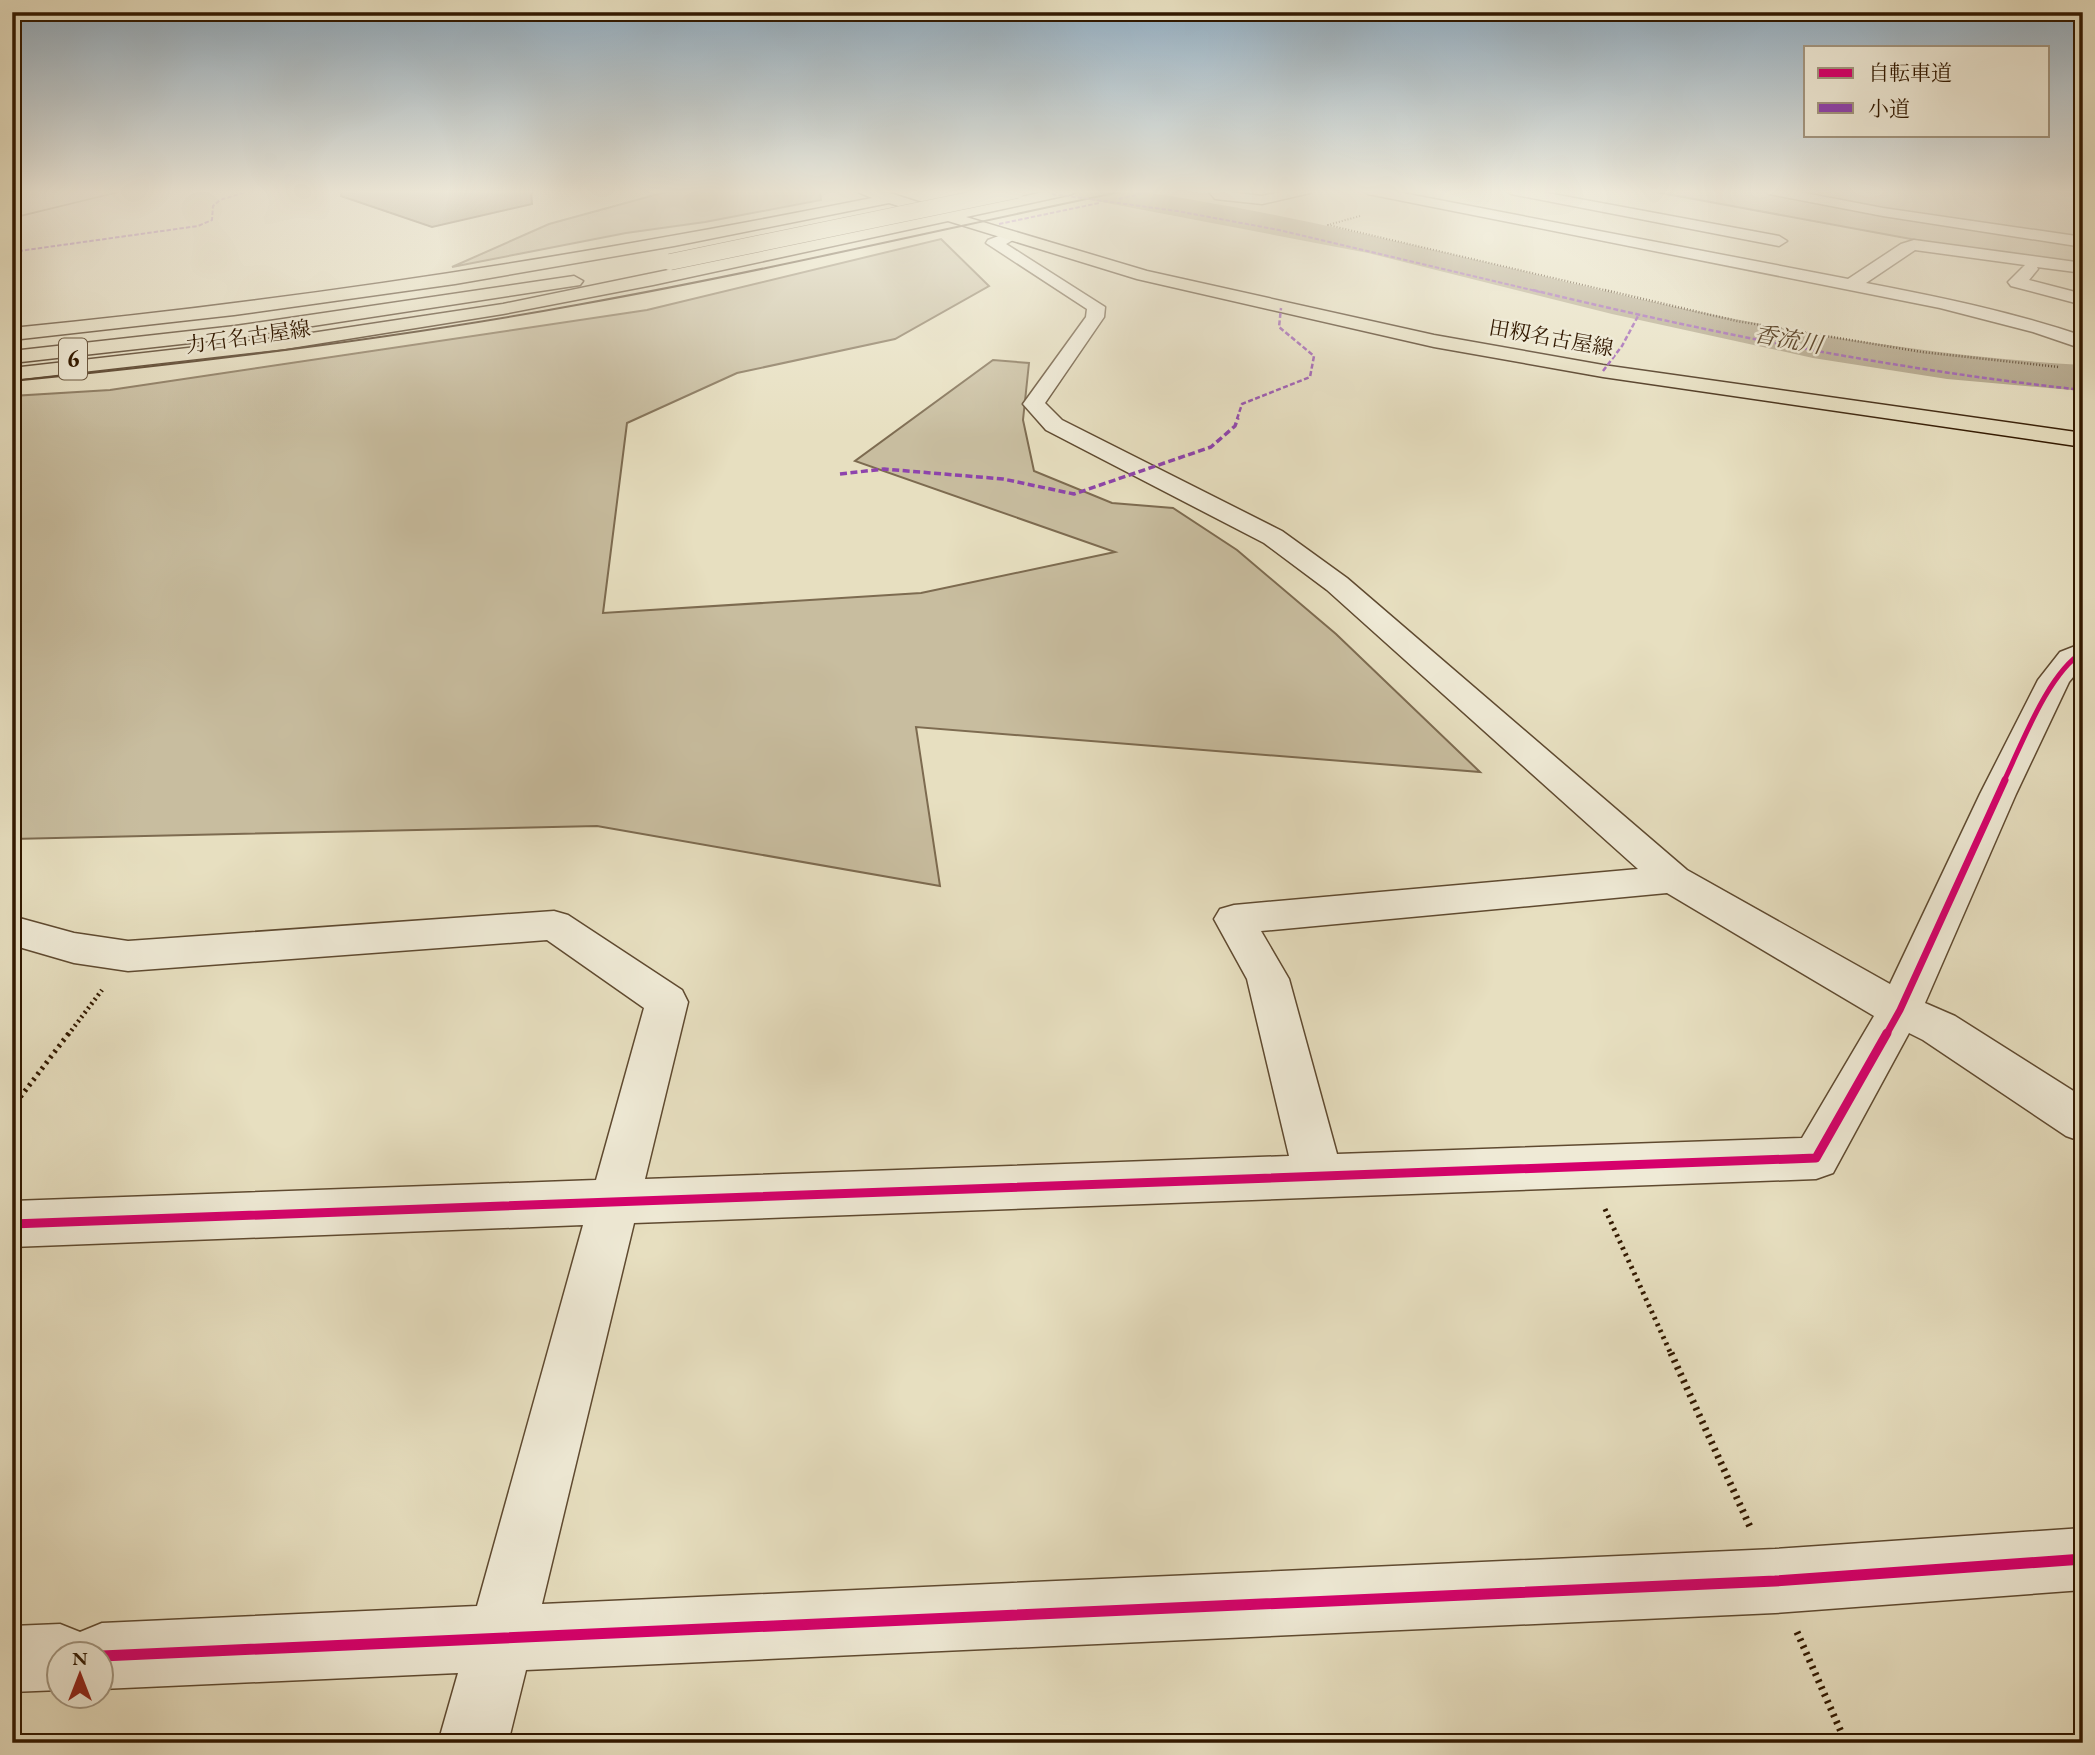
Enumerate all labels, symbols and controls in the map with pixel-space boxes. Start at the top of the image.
legend [1804,46,2050,136]
text: 自転車道 [1868,59,1952,86]
text: 小道 [1868,95,1910,122]
street label: 田籾名古屋線 [1487,313,1615,362]
street label: 力石名古屋線 [184,314,312,359]
water label: 香流川 [1751,318,1828,360]
road number: 6 [59,338,87,380]
north arrow [46,1640,116,1710]
text: N [72,1646,88,1671]

